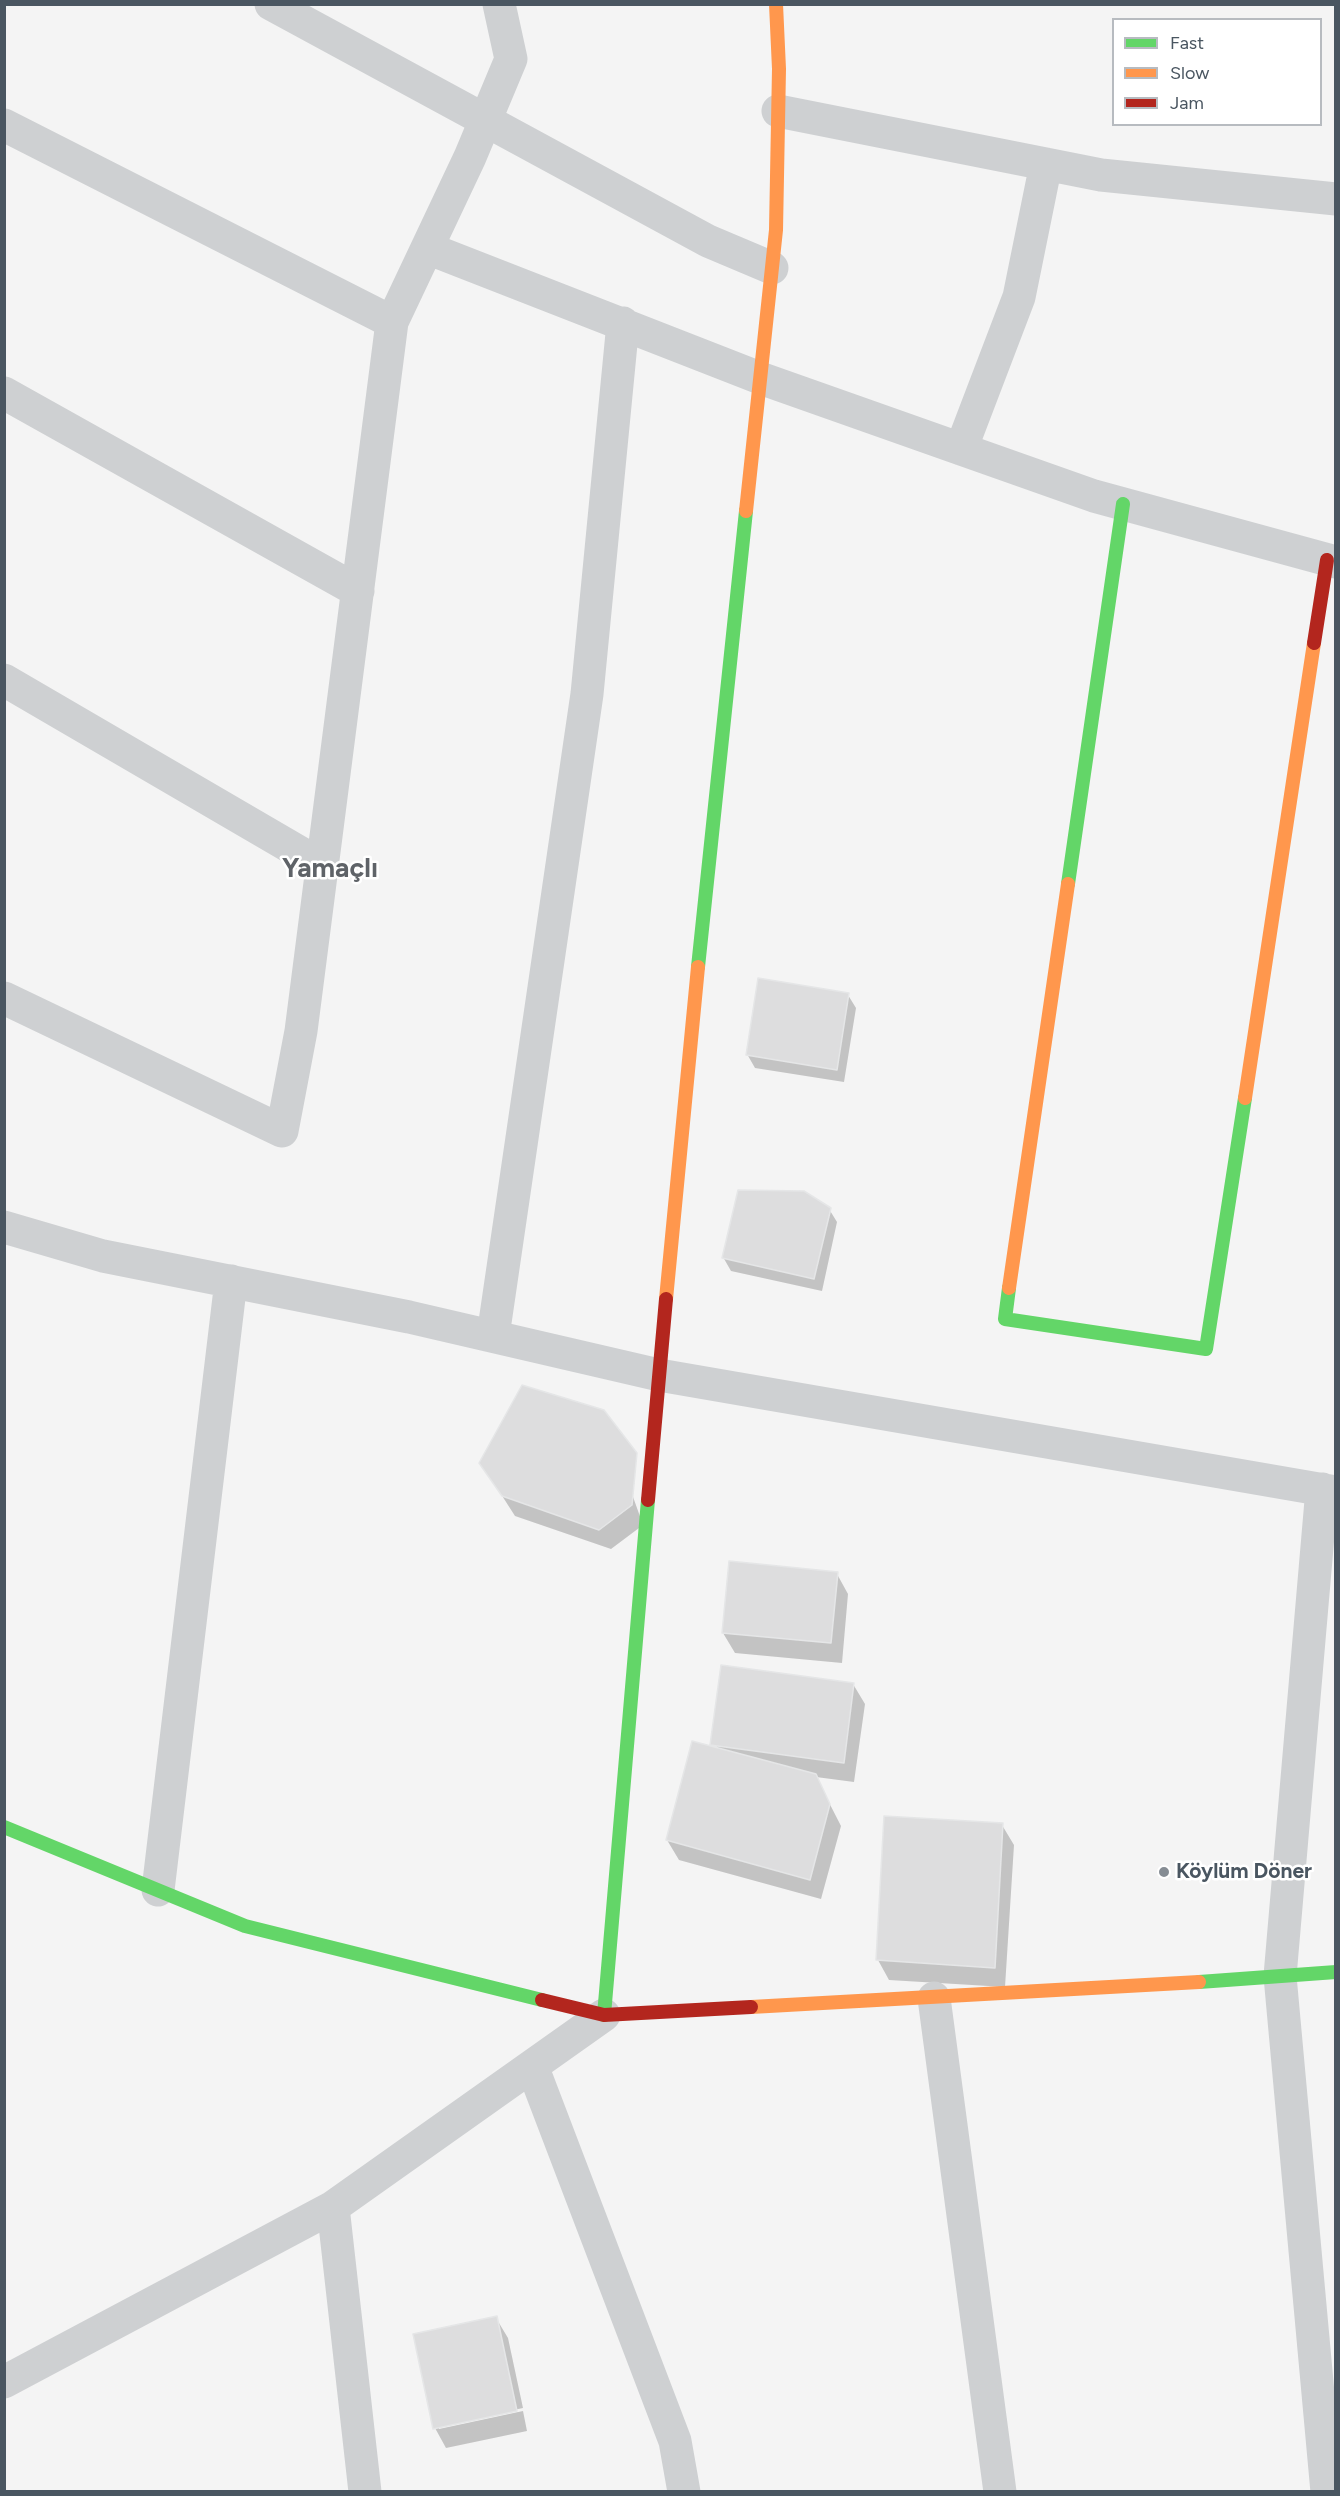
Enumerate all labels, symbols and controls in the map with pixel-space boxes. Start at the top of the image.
legend [1112,18,1322,126]
text: Fast [1170,32,1204,54]
text: Slow [1170,62,1209,84]
text: Jam [1170,92,1204,114]
district label: Yamaçlı [282,853,378,885]
place label: Köylüm Döner [1176,1859,1312,1885]
marker: Köylüm Döner [1157,1865,1171,1879]

